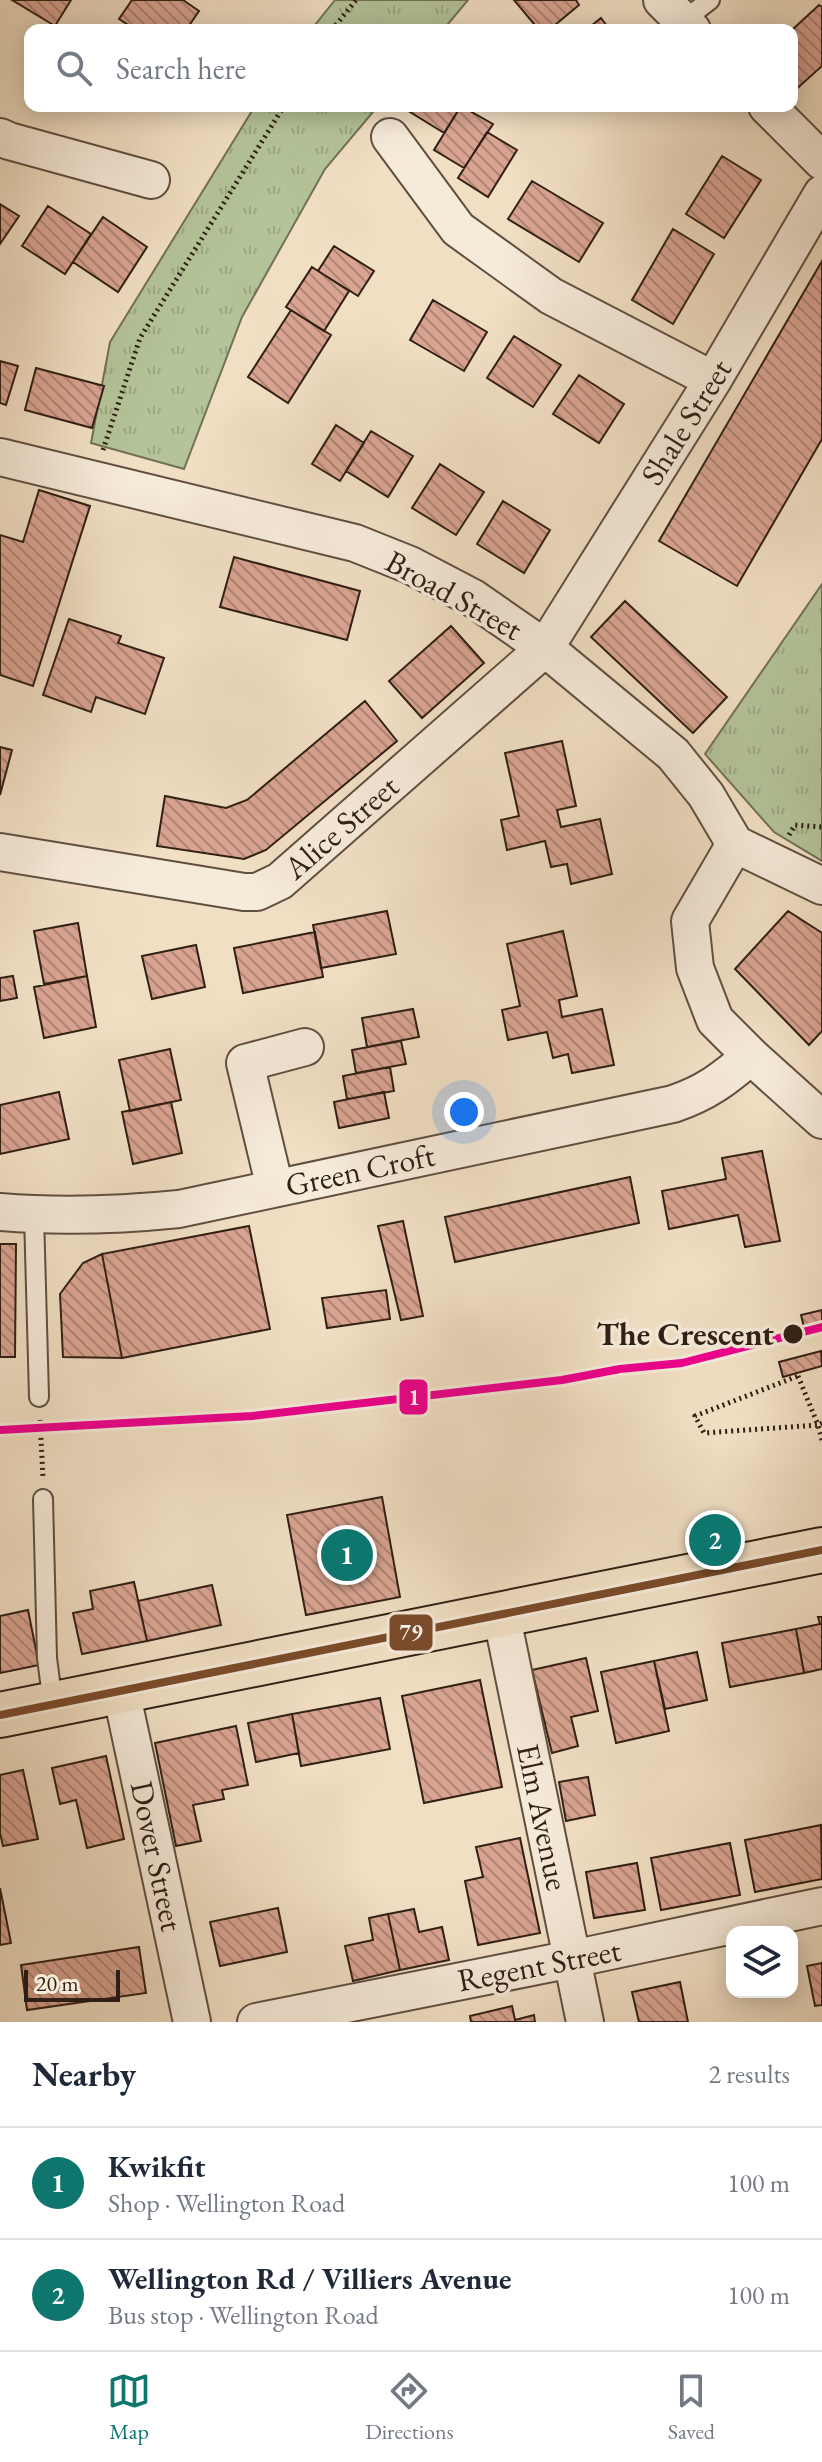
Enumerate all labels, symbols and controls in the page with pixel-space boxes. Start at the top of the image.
search box [24,24,798,112]
icon: search [52,46,96,90]
text: Search here [116,49,246,88]
street label: Shale Street [631,351,741,493]
street label: Broad Street [378,540,530,650]
street label: Alice Street [274,765,407,889]
your location [444,1092,484,1132]
street label: Green Croft [282,1134,438,1206]
place label: The Crescent [597,1313,774,1355]
marker: The Crescent [781,1322,805,1346]
line badge: 1 [398,1378,429,1416]
text: 1 [408,1383,420,1412]
pin: 2 [689,1510,741,1570]
pin: 1 [321,1525,373,1585]
line badge: 79 [388,1613,434,1652]
text: 79 [399,1618,423,1647]
street label: Elm Avenue [507,1740,579,1894]
street label: Dover Street [121,1777,193,1935]
map controls [726,1926,798,1998]
button: layers [726,1926,798,1998]
street label: Regent Street [454,1929,624,2001]
scale bar [24,1966,120,2002]
text: 20 m [36,1969,79,1998]
text: Nearby [32,2052,136,2096]
text: 2 results [709,2057,790,2091]
text: Kwikfit [108,2147,205,2186]
text: 1 [51,2166,65,2200]
text: 100 m [727,2166,790,2200]
text: Shop · Wellington Road [108,2186,345,2220]
text: Wellington Rd / Villiers Avenue [108,2259,512,2298]
text: 2 [51,2278,65,2312]
text: 100 m [727,2278,790,2312]
text: Bus stop · Wellington Road [108,2298,379,2332]
tab: Map [107,2369,151,2446]
tab: Directions [365,2369,454,2446]
tab: Saved [668,2369,715,2446]

